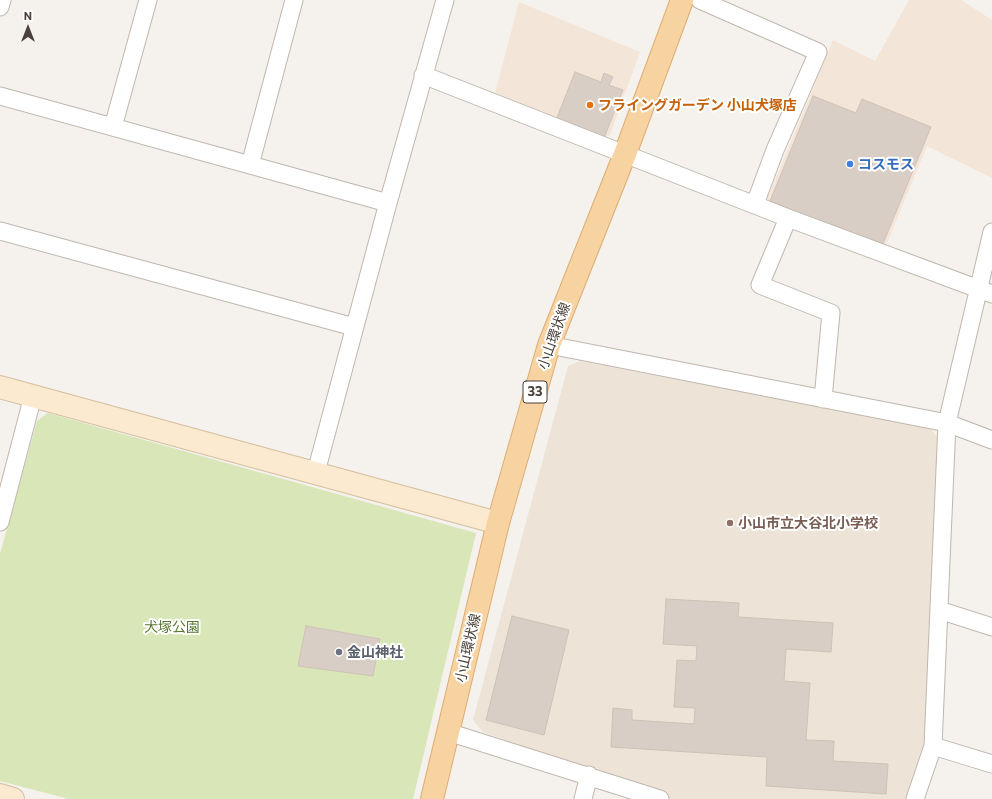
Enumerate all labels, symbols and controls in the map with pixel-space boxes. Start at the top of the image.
north arrow [8,8,48,48]
text: N [24,9,32,22]
place label: フライングガーデン 小山犬塚店 [598,97,797,113]
marker: フライングガーデン 小山犬塚店 [585,100,595,110]
place label: コスモス [858,156,914,172]
marker: コスモス [845,159,855,169]
street label: 小山環状線 [534,300,574,372]
road number: 33 [523,381,547,403]
place label: 小山市立大谷北小学校 [738,515,878,531]
marker: 小山市立大谷北小学校 [725,518,735,528]
street label: 小山環状線 [452,612,484,684]
park label: 犬塚公園 [144,619,200,635]
place label: 金山神社 [347,644,403,660]
marker: 金山神社 [334,647,344,657]

